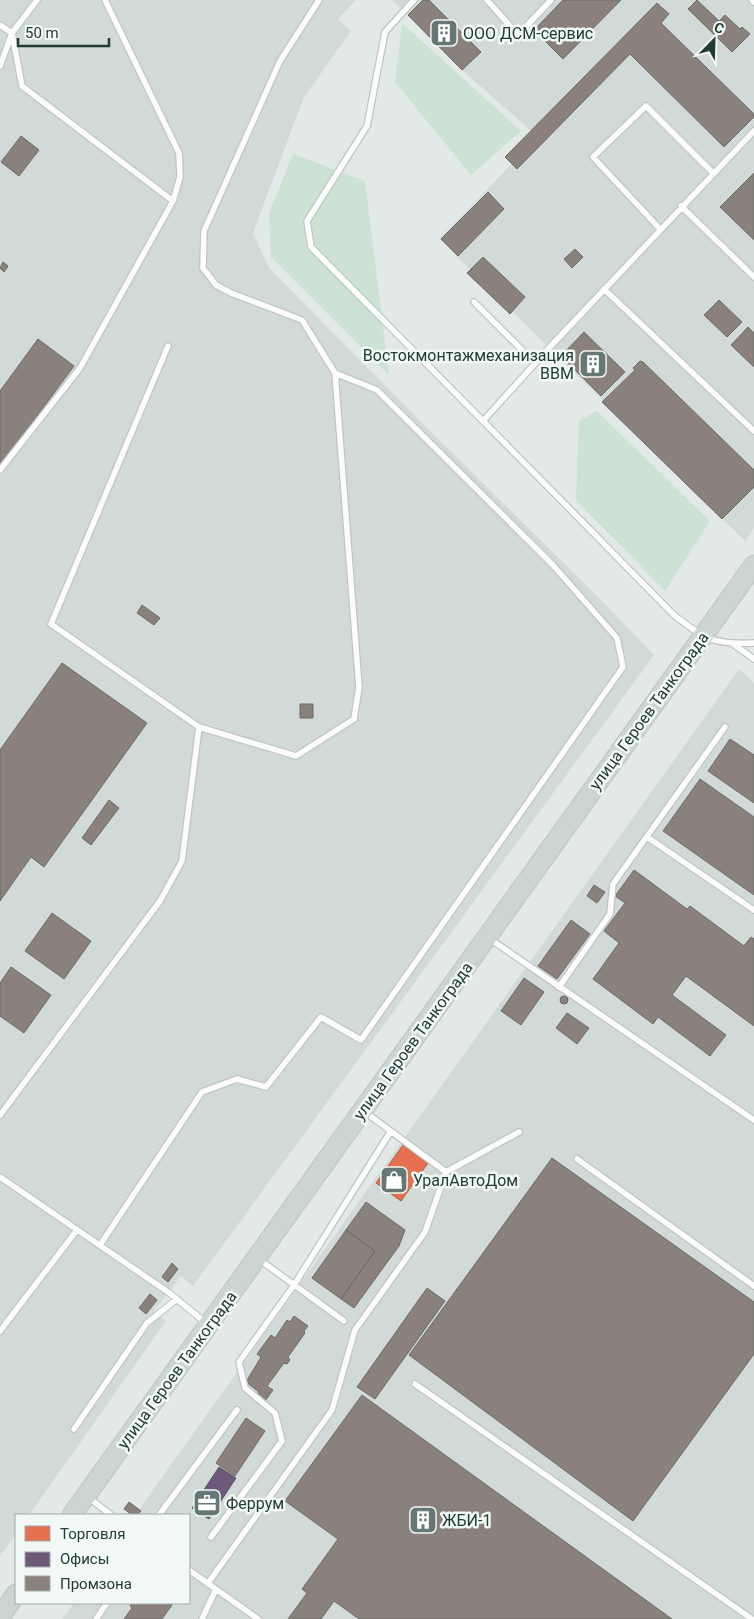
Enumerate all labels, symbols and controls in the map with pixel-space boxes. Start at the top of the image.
scale bar [18,15,109,47]
north arrow [689,15,739,65]
building icon: ООО ДСМ-сервис [429,18,459,48]
text: С [712,19,726,37]
text: 50 m [25,24,59,42]
place label: ООО ДСМ-сервис [463,24,593,43]
place label: Востокмонтажмеханизация ВВМ [363,346,574,383]
building icon: Востокмонтажмеханизация ВВМ [578,349,608,379]
street label: улица Героев Танкограда [585,628,713,794]
street label: улица Героев Танкограда [349,958,477,1124]
shop icon: УралАвтоДом [379,1165,409,1195]
place label: УралАвтоДом [413,1171,518,1190]
street label: улица Героев Танкограда [113,1287,241,1453]
office icon: Феррум [192,1488,222,1518]
place label: Феррум [226,1494,284,1513]
building icon: ЖБИ-1 [408,1505,438,1535]
place label: ЖБИ-1 [442,1511,491,1530]
legend [15,1514,190,1604]
text: Торговля [60,1525,125,1543]
text: Офисы [60,1550,109,1568]
text: Промзона [60,1575,132,1593]

